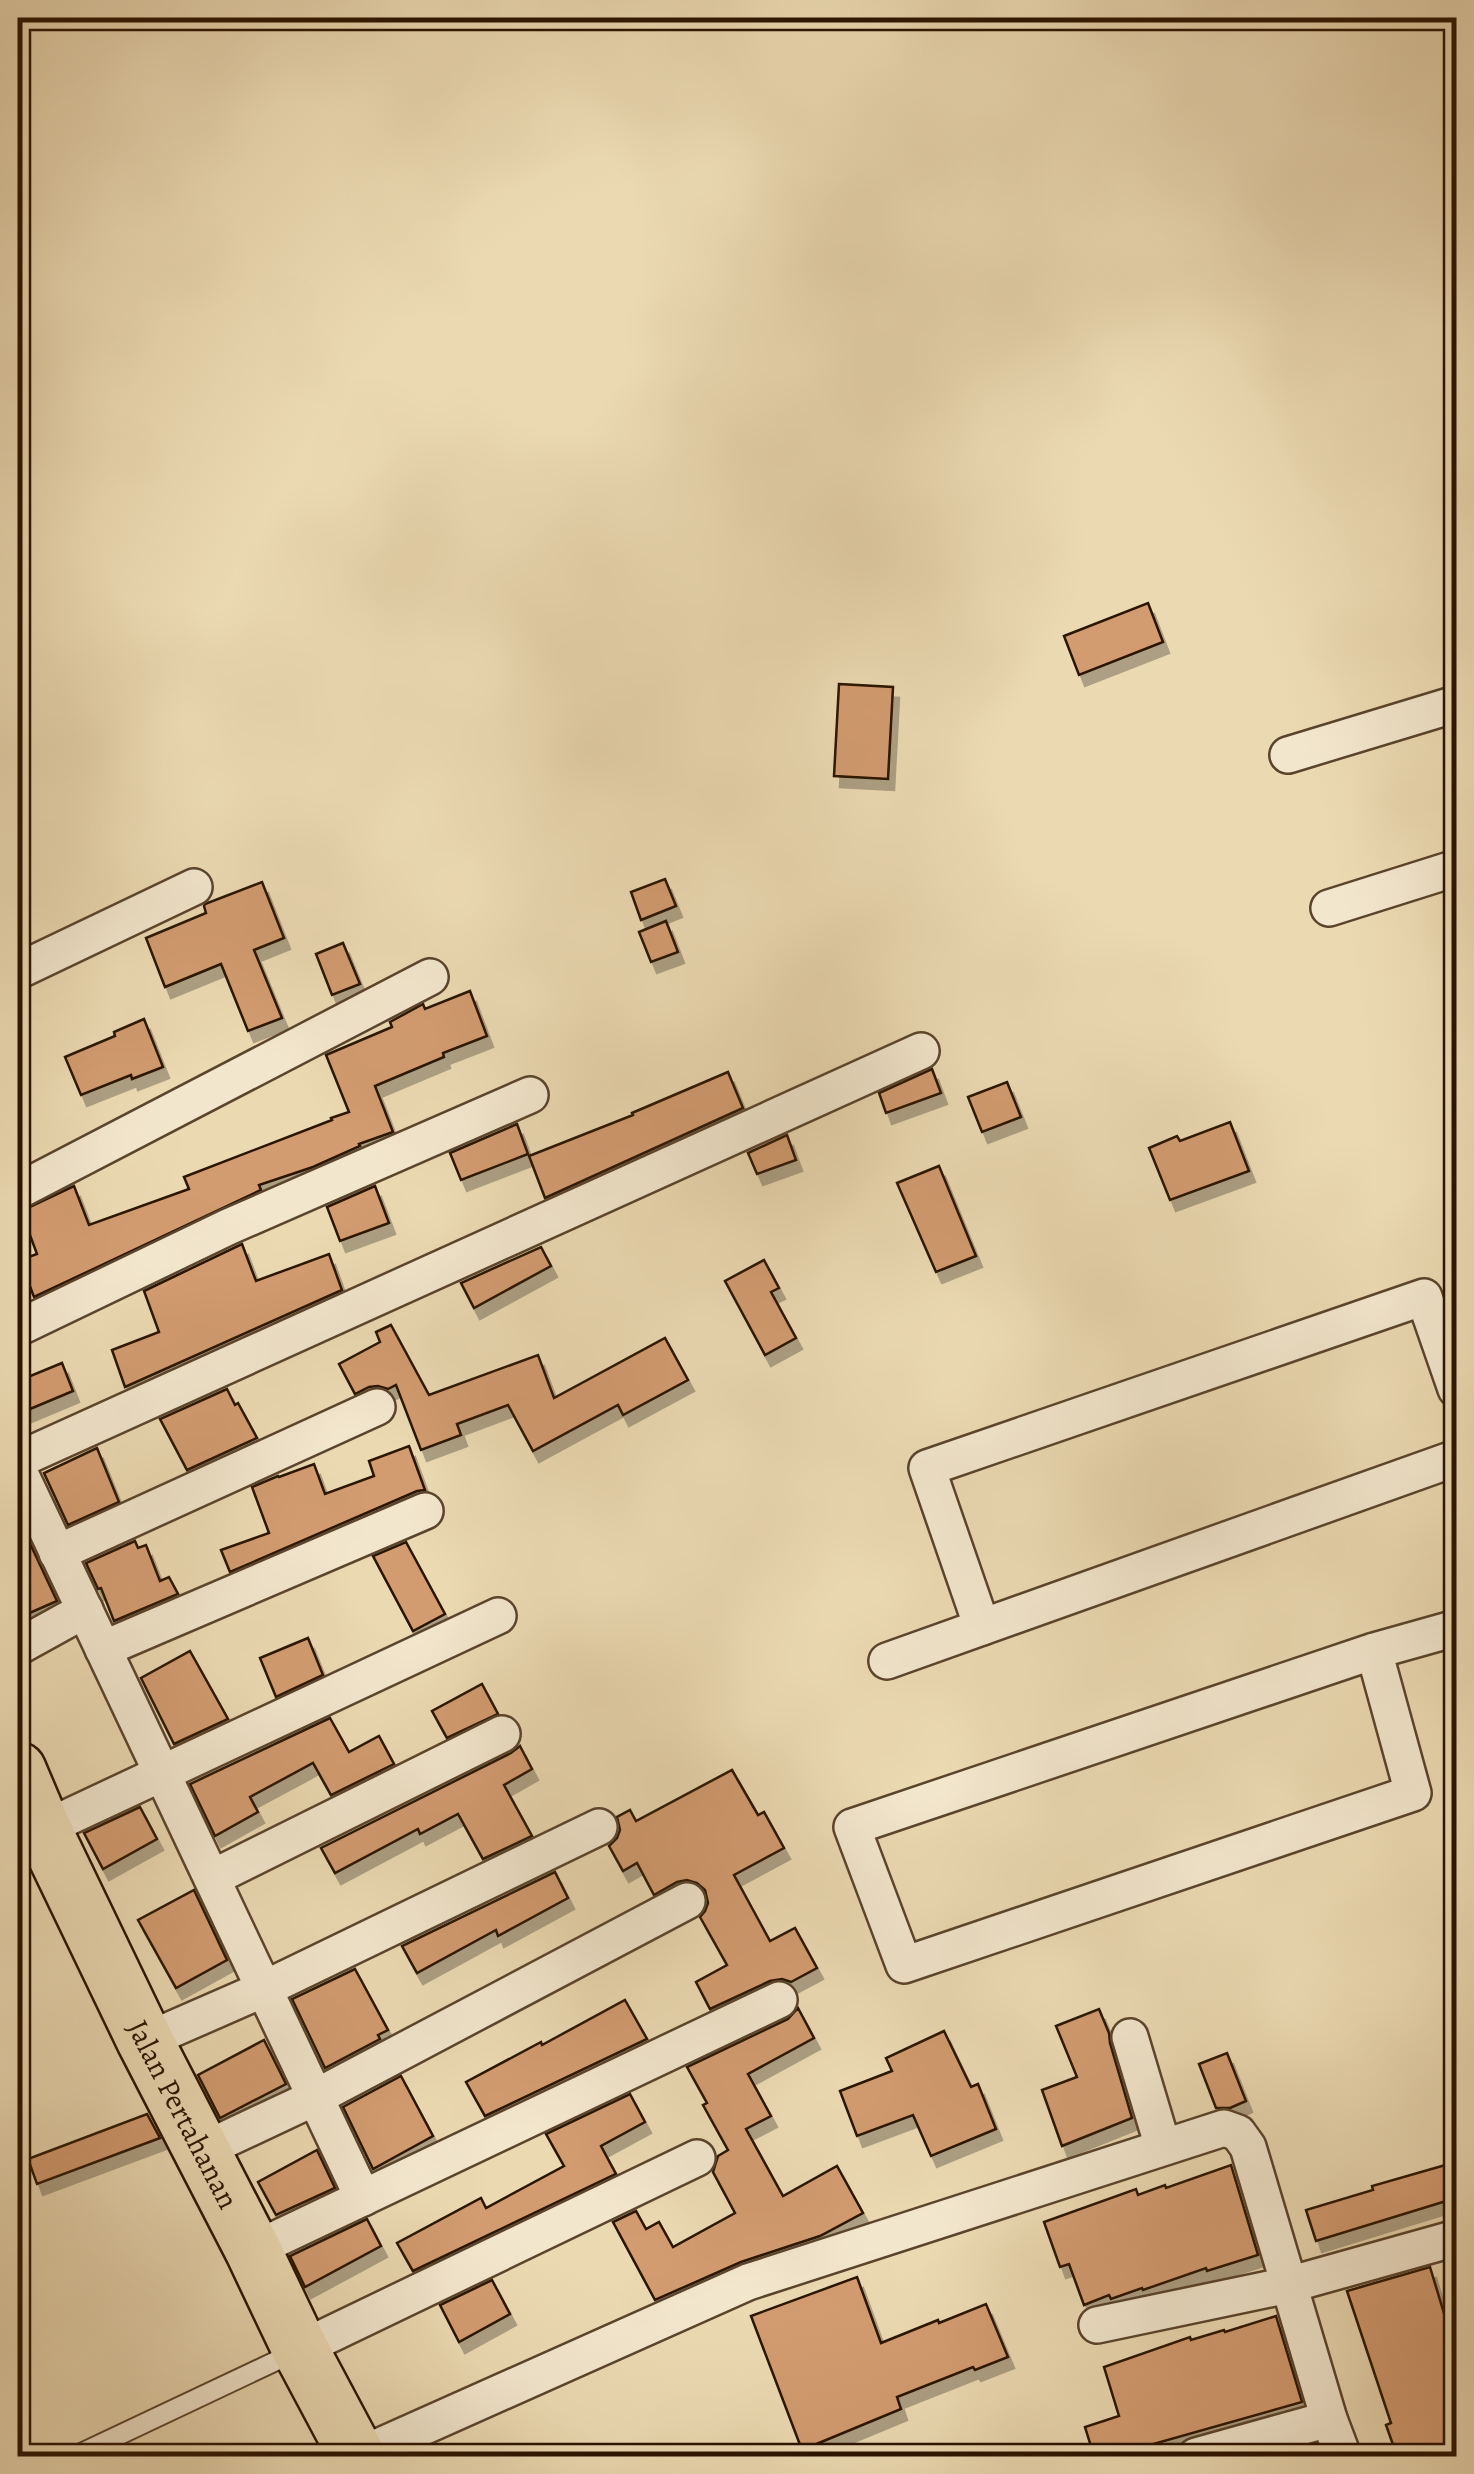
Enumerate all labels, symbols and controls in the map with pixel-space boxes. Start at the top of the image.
street label: Jalan Pertahanan [118,2013,248,2216]

